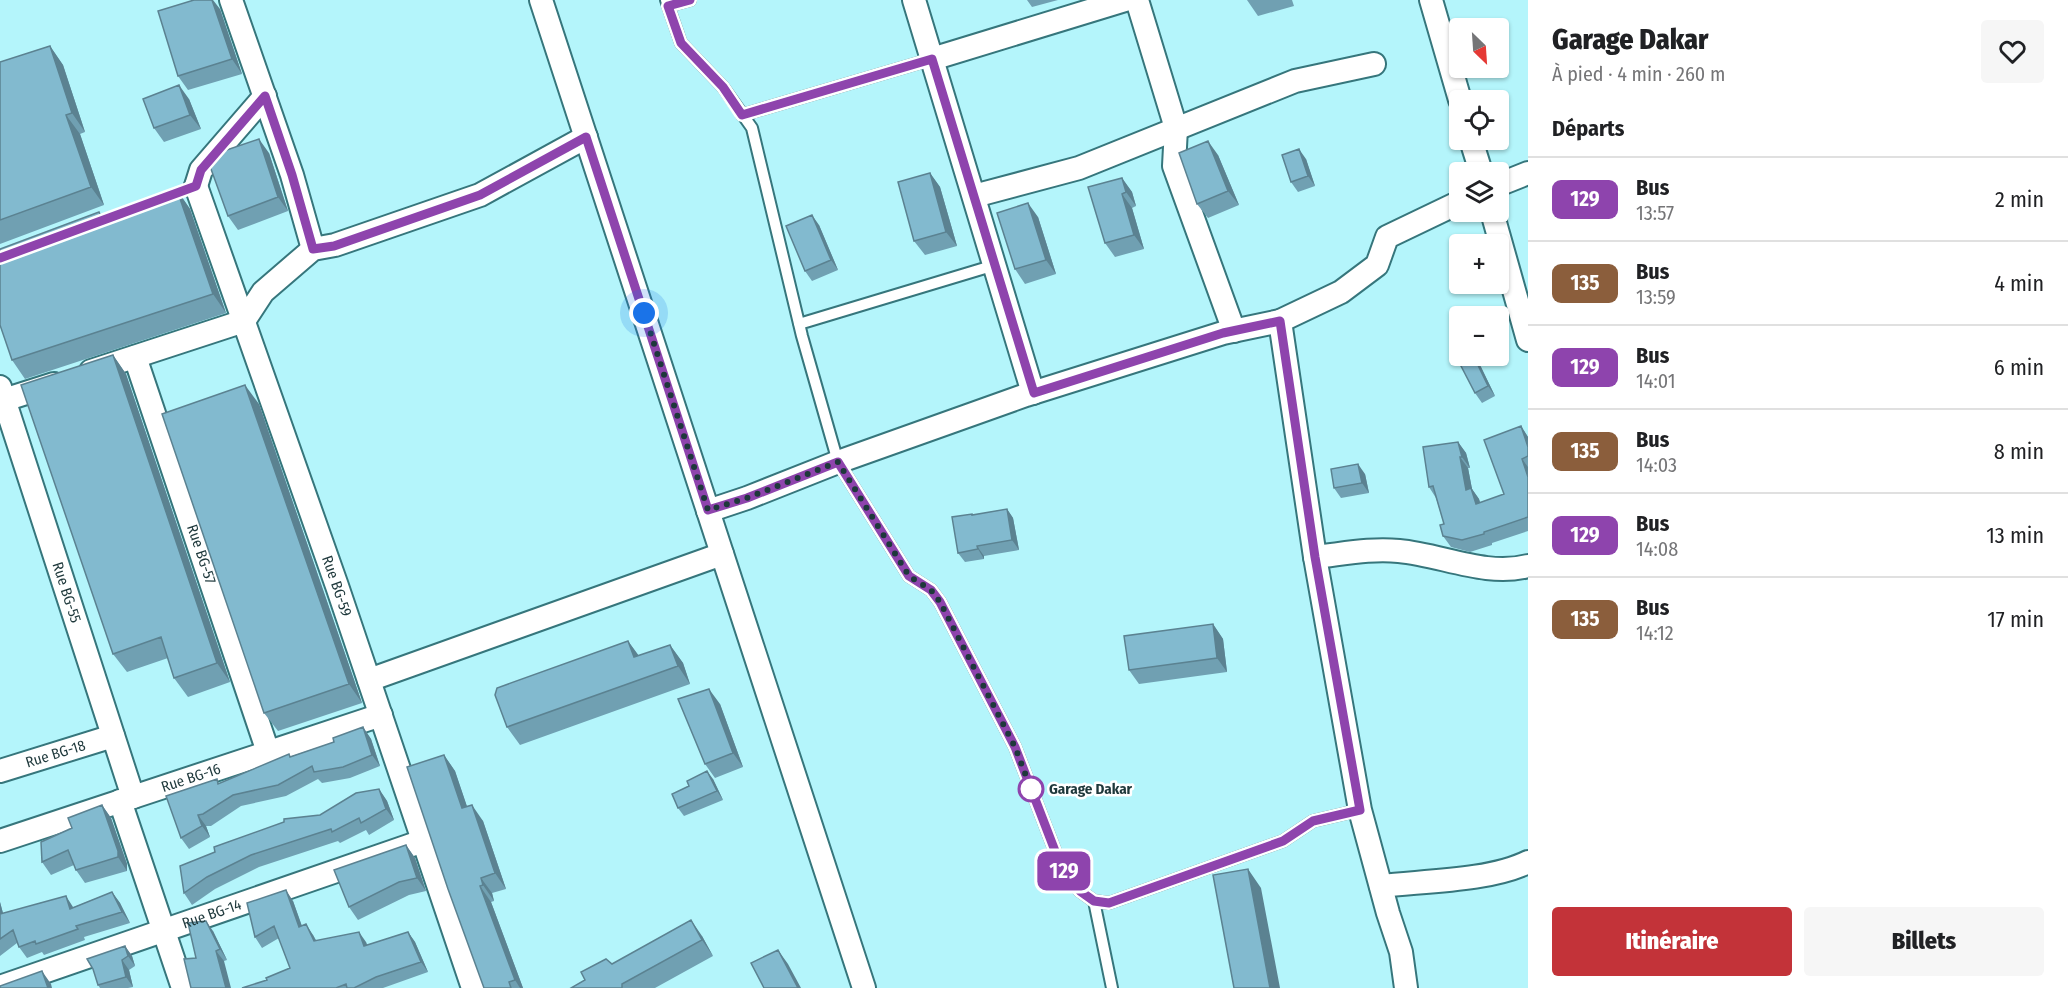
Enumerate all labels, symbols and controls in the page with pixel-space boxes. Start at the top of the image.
north arrow [1449,18,1509,78]
map controls [1449,18,1509,366]
button: heart [1981,20,2044,83]
text: Garage Dakar [1552,23,1708,56]
text: À pied · 4 min · 260 m [1552,62,1725,86]
button: locate [1449,90,1509,150]
text: Départs [1552,115,1624,142]
button: layers [1449,162,1509,222]
text: Bus [1636,174,1669,201]
text: 129 [1570,186,1600,212]
text: 2 min [1995,186,2044,213]
text: 13:57 [1636,201,1674,225]
button: + [1449,234,1509,294]
text: Bus [1636,258,1669,285]
text: 135 [1570,270,1600,296]
text: 4 min [1994,270,2044,297]
text: 13:59 [1636,285,1676,309]
your location [629,298,659,328]
button: − [1449,306,1509,366]
text: Bus [1636,342,1669,369]
text: 129 [1570,354,1600,380]
text: 6 min [1994,354,2044,381]
text: 14:01 [1636,369,1675,393]
text: Bus [1636,426,1669,453]
text: 135 [1570,438,1600,464]
text: 8 min [1994,438,2044,465]
text: 14:03 [1636,453,1677,477]
text: Bus [1636,510,1669,537]
street label: Rue BG-57 [183,522,220,586]
text: 129 [1570,522,1600,548]
text: 13 min [1986,522,2044,549]
text: 14:08 [1636,537,1678,561]
street label: Rue BG-59 [318,553,356,619]
street label: Rue BG-55 [48,560,85,625]
text: Bus [1636,594,1669,621]
text: 135 [1570,606,1600,632]
text: 17 min [1987,606,2044,633]
text: 14:12 [1636,621,1674,645]
street label: Rue BG-18 [23,736,88,772]
street label: Rue BG-16 [159,760,223,796]
marker: Garage Dakar [1018,776,1044,802]
place label: Garage Dakar [1049,780,1133,798]
line badge: 129 [1030,852,1098,890]
text: 129 [1049,858,1079,884]
street label: Rue BG-14 [180,895,244,932]
button: Itinéraire [1552,907,1792,976]
button: Billets [1804,907,2044,976]

